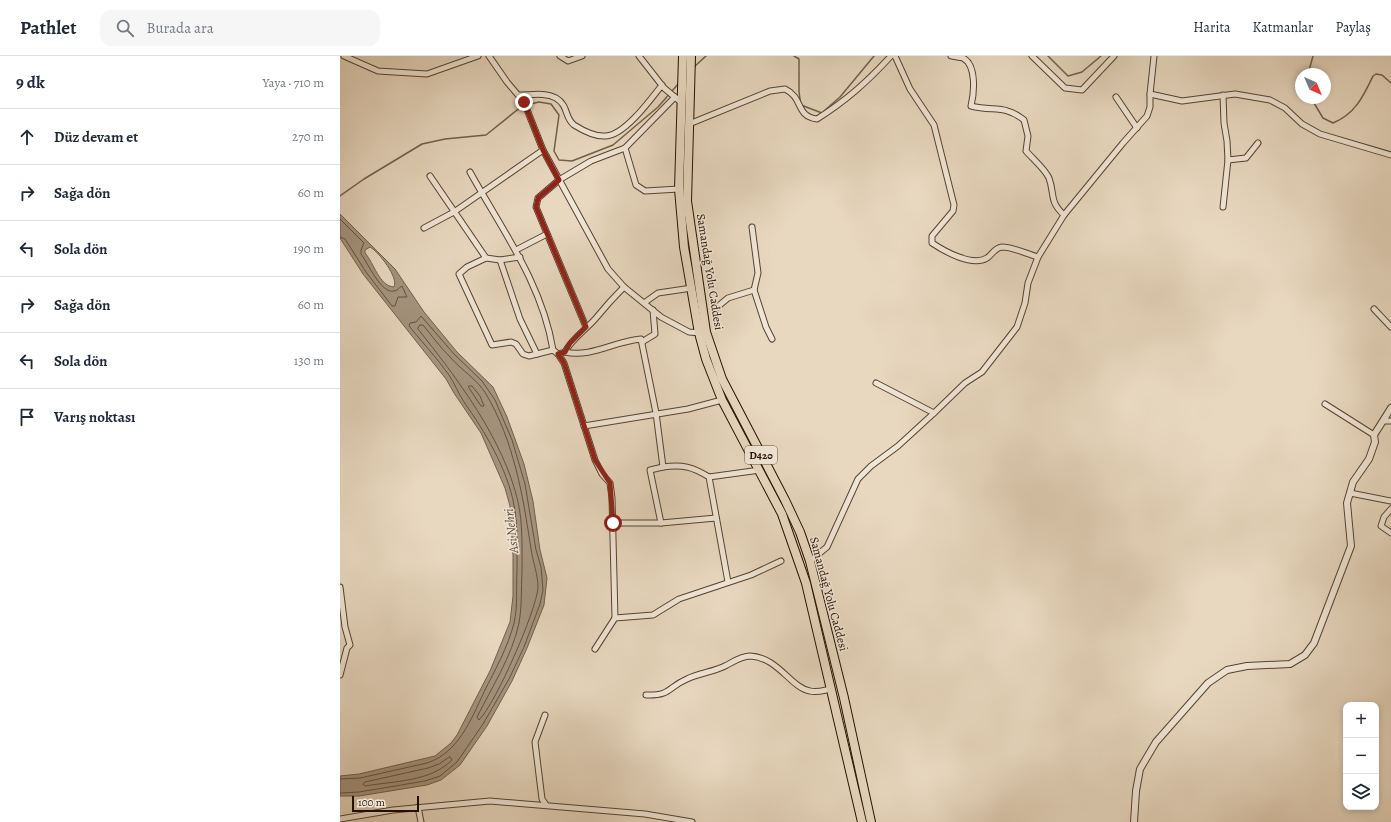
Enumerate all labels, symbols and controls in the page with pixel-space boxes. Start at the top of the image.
search box [100,10,380,46]
text: Pathlet [20,15,76,41]
icon: search [114,17,136,39]
text: Burada ara [146,18,214,38]
text: Harita [1193,18,1231,37]
text: Katmanlar [1253,18,1313,37]
text: Paylaş [1335,18,1371,37]
north arrow [1295,68,1331,104]
text: 9 dk [16,71,45,94]
text: Yaya · 710 m [262,74,324,91]
route end [515,93,533,111]
icon: ahead [16,126,38,148]
text: Düz devam et [54,127,138,147]
text: 270 m [292,128,324,145]
icon: right [16,182,38,204]
text: Sağa dön [54,183,110,203]
text: 60 m [298,184,324,201]
street label: Samandağ Yolu Caddesi [693,213,727,331]
icon: left [16,238,38,260]
text: Sola dön [54,239,107,259]
text: 190 m [293,240,324,257]
icon: right [16,294,38,316]
text: Sağa dön [54,295,110,315]
text: 60 m [298,296,324,313]
icon: left [16,350,38,372]
text: Sola dön [54,351,107,371]
text: 130 m [294,352,324,369]
icon: arrive [16,406,38,428]
text: Varış noktası [54,407,135,427]
road number: D420 [745,446,777,464]
water label: Asi Nehri [500,507,522,555]
route start [604,514,622,532]
street label: Samandağ Yolu Caddesi [806,535,852,653]
map controls [1343,702,1379,810]
button: + [1343,702,1379,738]
button: − [1343,738,1379,774]
button: layers [1343,774,1379,810]
scale bar [352,794,419,813]
text: 100 m [358,795,385,810]

